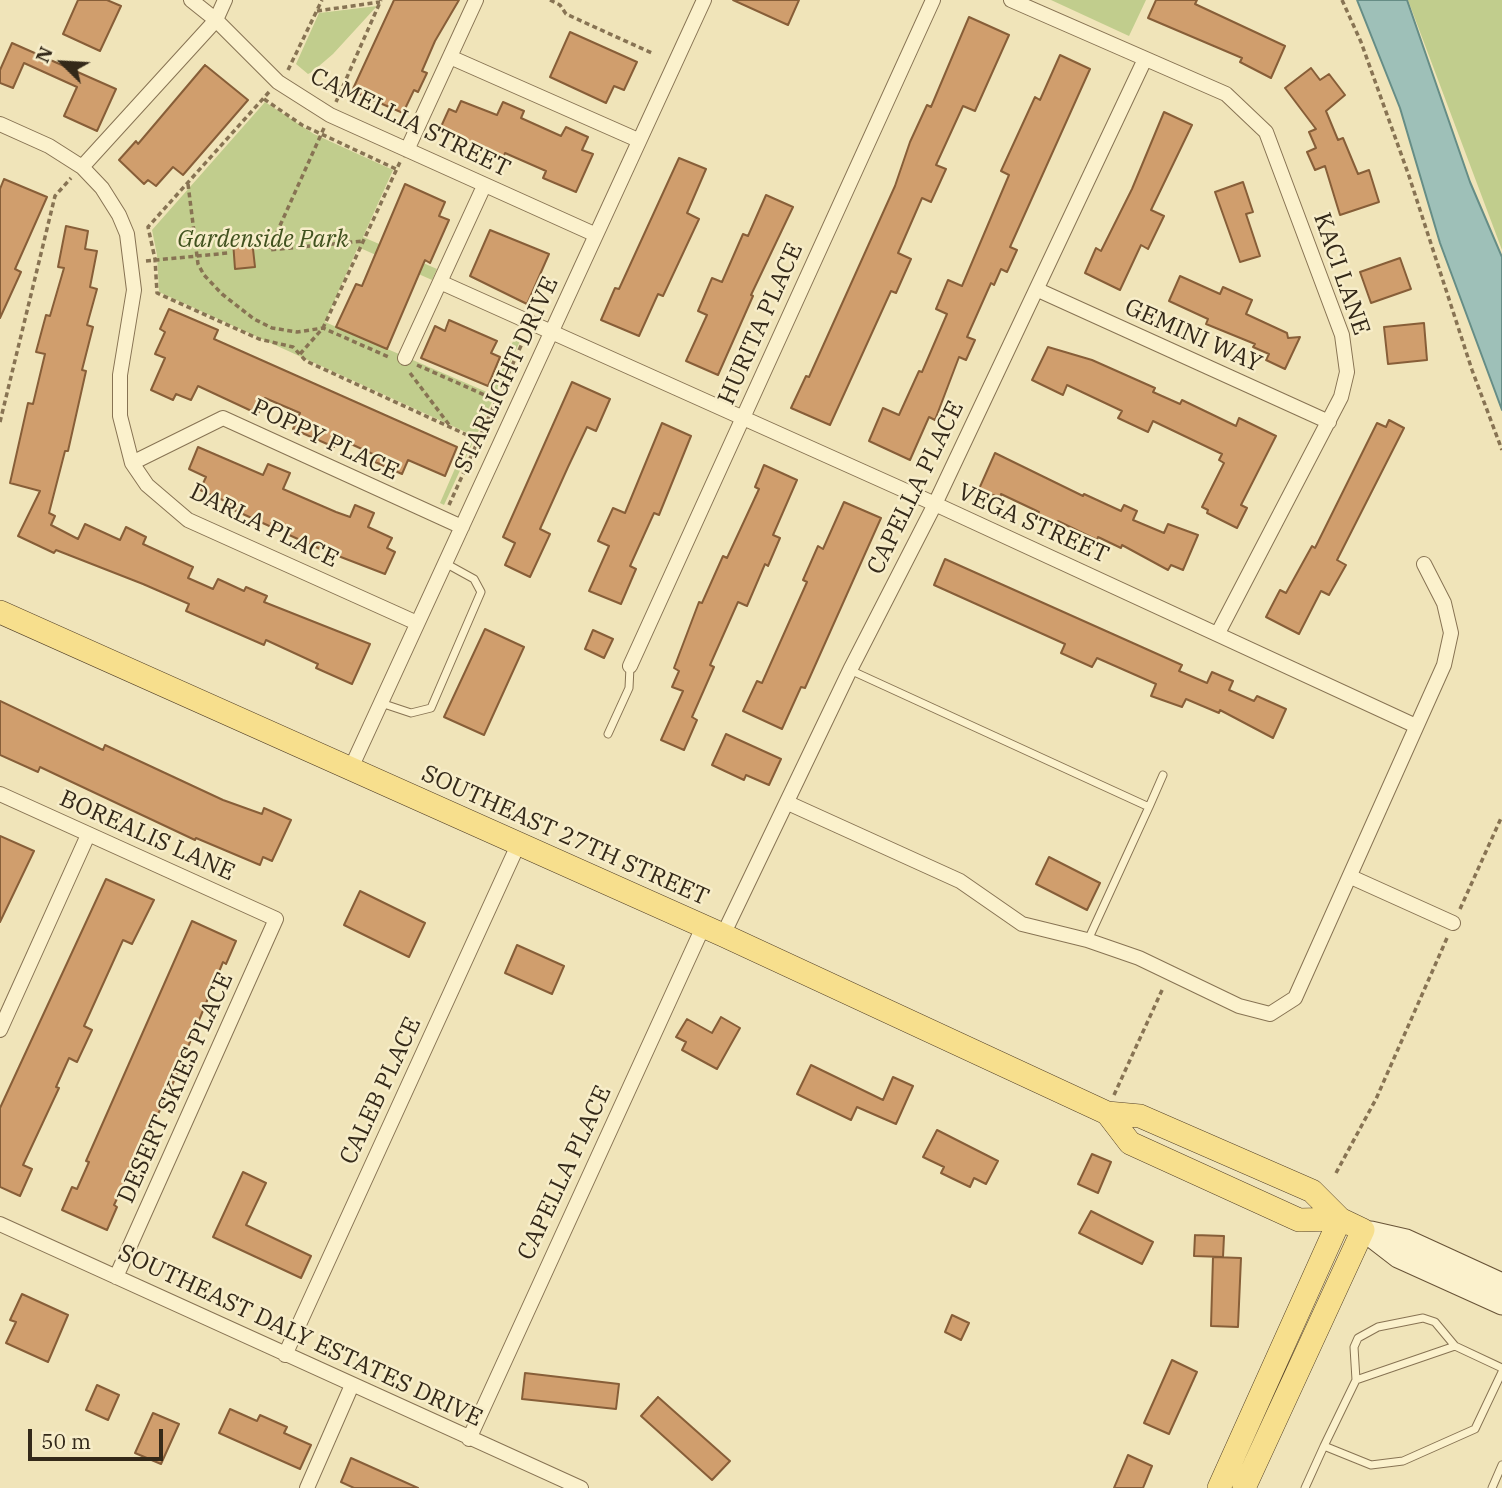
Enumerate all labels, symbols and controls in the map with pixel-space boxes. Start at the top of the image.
north arrow [28,28,98,98]
text: N [30,43,58,66]
street label: CAMELLIA STREET [305,62,515,184]
street label: KACI LANE [1307,209,1375,339]
park label: Gardenside Park [177,226,349,254]
street label: HURITA PLACE [713,239,809,409]
street label: STARLIGHT DRIVE [449,272,565,478]
street label: GEMINI WAY [1120,293,1266,379]
street label: POPPY PLACE [247,393,403,487]
street label: CAPELLA PLACE [862,397,970,579]
street label: DARLA PLACE [185,478,343,574]
street label: VEGA STREET [953,478,1113,570]
street label: SOUTHEAST 27TH STREET [417,760,713,912]
street label: BOREALIS LANE [55,785,239,887]
street label: DESERT SKIES PLACE [112,968,240,1208]
street label: CALEB PLACE [334,1013,428,1169]
street label: CAPELLA PLACE [512,1081,618,1265]
street label: SOUTHEAST DALY ESTATES DRIVE [113,1239,487,1433]
scale bar [32,1414,166,1458]
text: 50 m [41,1427,91,1455]

